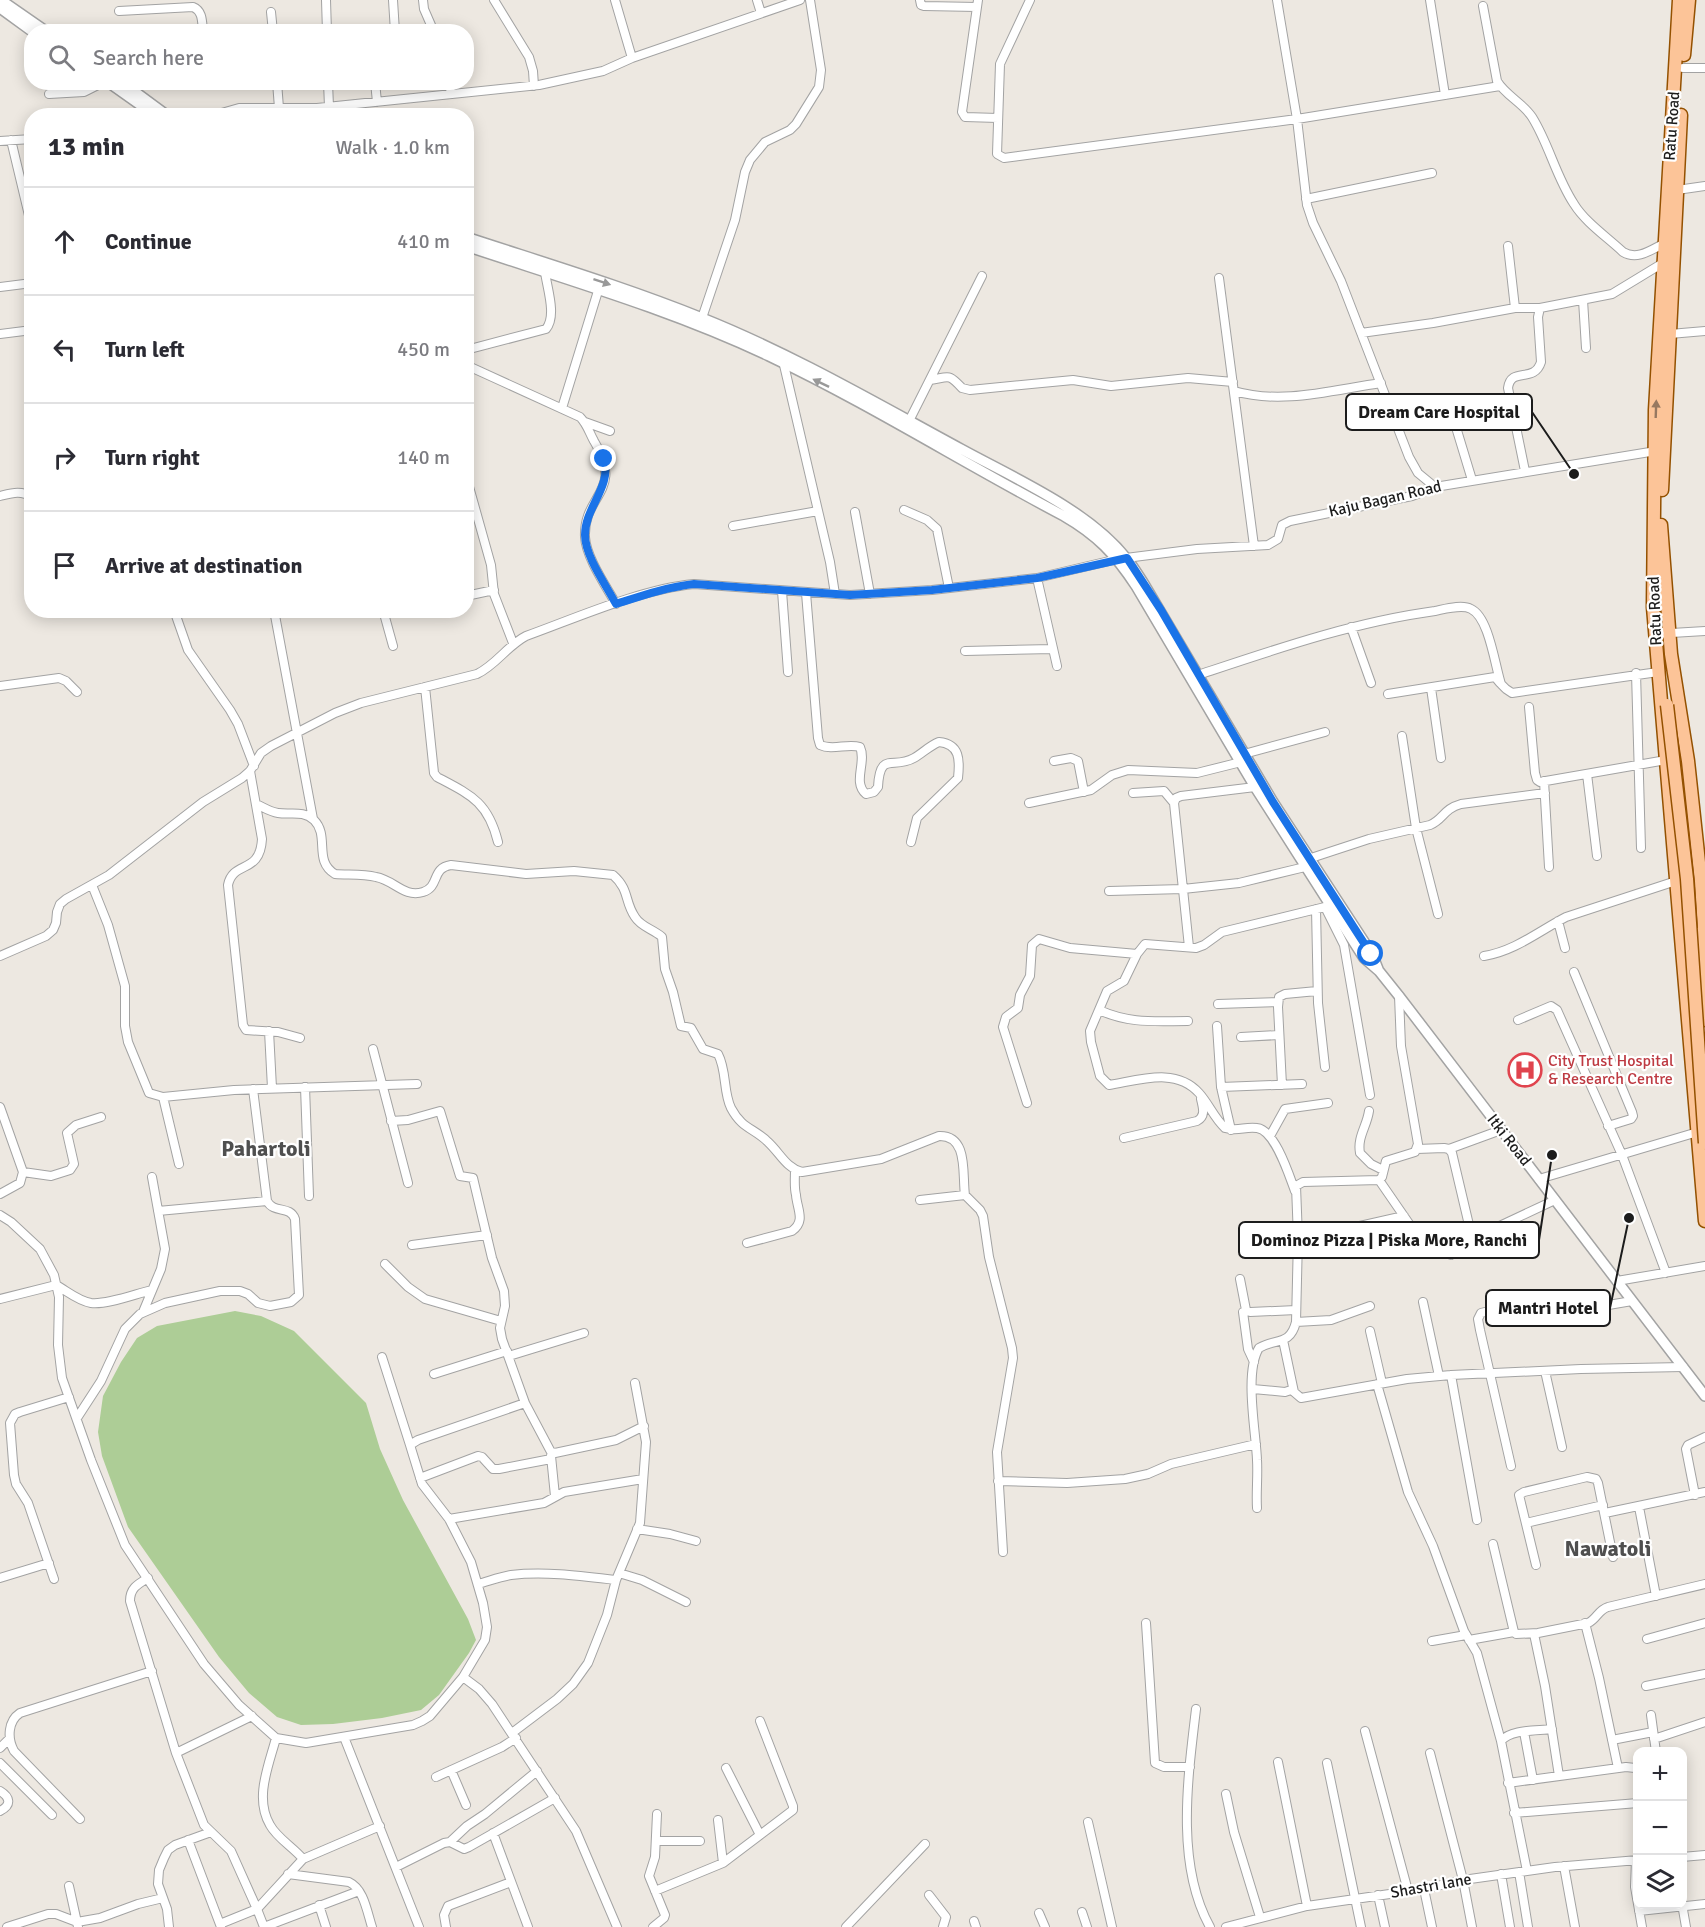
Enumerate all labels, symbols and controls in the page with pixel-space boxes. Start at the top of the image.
search box [24,24,474,90]
icon: search [45,41,78,74]
text: Search here [93,44,204,71]
street label: Ratu Road [1660,91,1684,161]
text: 13 min [48,131,125,163]
text: Walk · 1.0 km [336,135,450,160]
icon: ahead [48,225,81,258]
text: Continue [105,228,192,255]
text: 410 m [397,229,450,254]
one-way arrow [593,278,611,287]
icon: left [48,333,81,366]
text: Turn left [105,336,185,363]
text: 450 m [397,337,450,362]
one-way arrow [812,378,829,388]
callout: Dream Care Hospital [1346,394,1532,430]
one-way arrow [1651,399,1660,418]
text: Dream Care Hospital [1358,401,1520,423]
icon: right [48,441,81,474]
text: Turn right [105,444,200,471]
text: 140 m [397,445,450,470]
route end [590,445,616,471]
street label: Kaju Bagan Road [1327,476,1443,522]
icon: arrive [48,549,81,582]
text: Arrive at destination [105,552,302,579]
street label: Ratu Road [1644,576,1666,646]
route start [1357,940,1383,966]
place label: City Trust Hospital & Research Centre [1548,1051,1674,1089]
hospital icon: City Trust Hospital & Research Centre [1507,1052,1543,1088]
street label: Itki Road [1483,1110,1535,1170]
district label: Pahartoli [221,1135,311,1162]
callout: Dominoz Pizza | Piska More, Ranchi [1239,1222,1539,1258]
text: Dominoz Pizza | Piska More, Ranchi [1251,1229,1527,1251]
callout: Mantri Hotel [1486,1290,1610,1326]
text: Mantri Hotel [1498,1297,1599,1319]
district label: Nawatoli [1565,1535,1651,1562]
map controls [1633,1747,1687,1909]
button: + [1633,1747,1687,1801]
button: − [1633,1801,1687,1855]
button: layers [1633,1855,1687,1909]
street label: Shastri lane [1389,1869,1473,1903]

